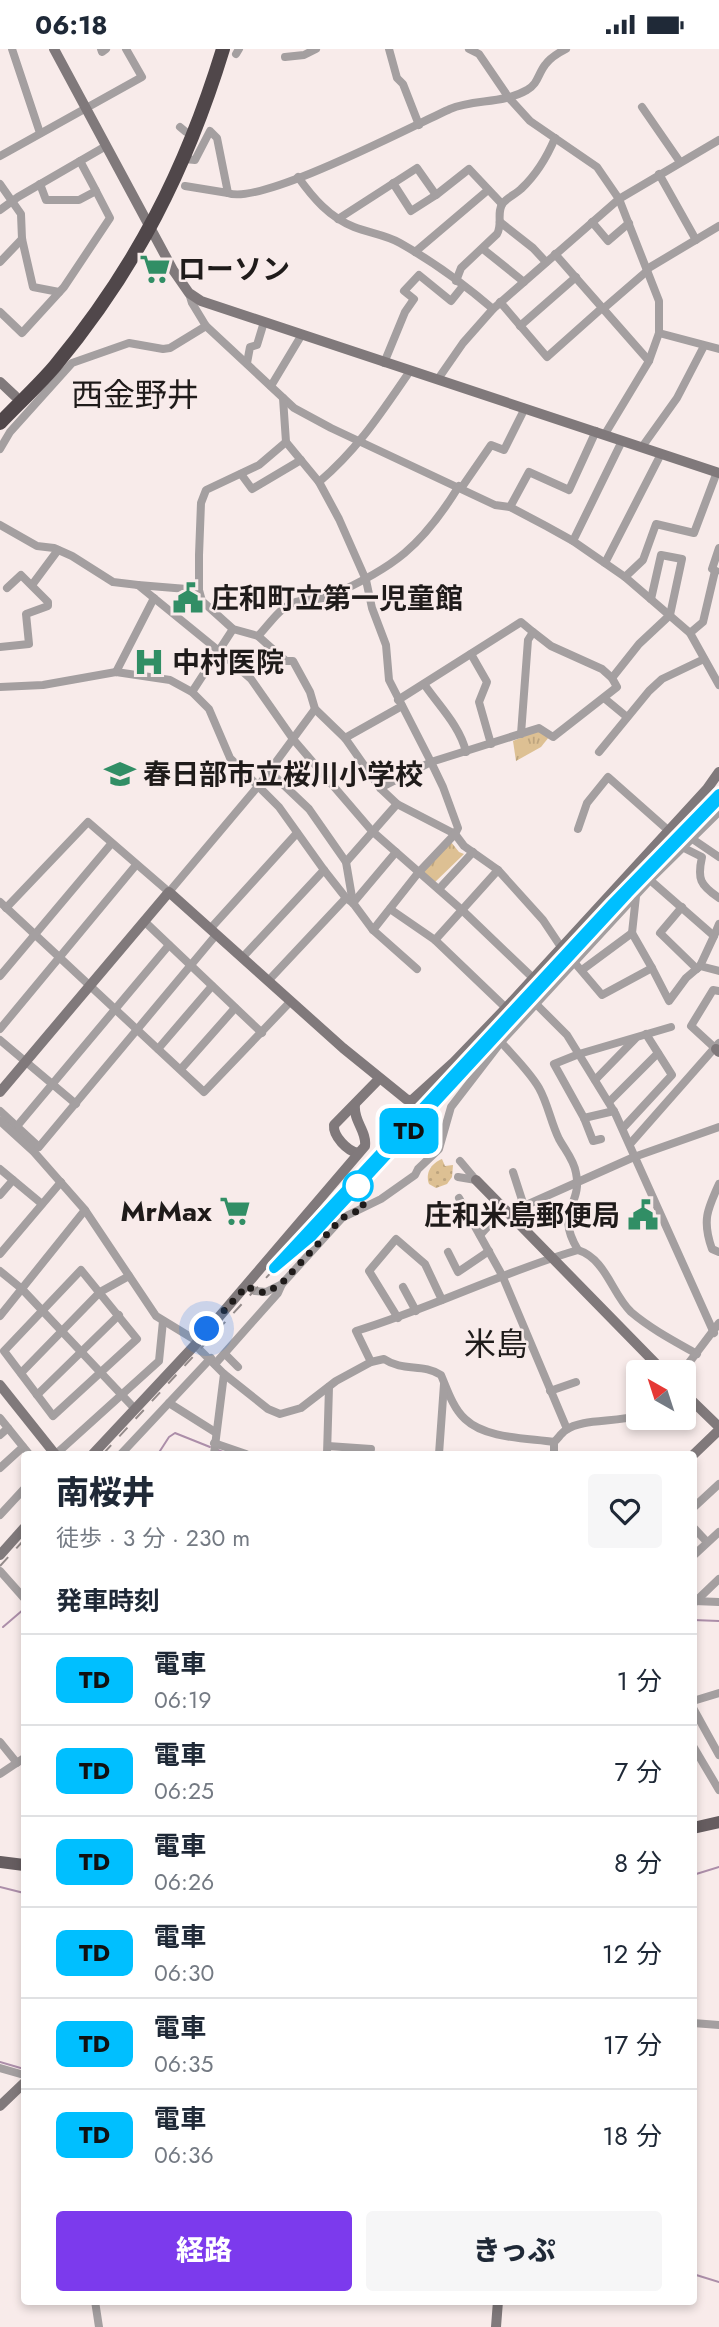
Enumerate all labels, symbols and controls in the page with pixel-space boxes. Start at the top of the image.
text: 06:18 [35,6,108,44]
place label: ローソン [178,249,290,290]
supermarket icon: ローソン [138,252,172,286]
district label: 西金野井 [71,372,199,418]
place label: 庄和町立第一児童館 [211,578,463,619]
public building icon: 庄和町立第一児童館 [171,581,205,615]
place label: 中村医院 [172,642,284,683]
hospital icon: 中村医院 [132,645,166,679]
place label: 春日部市立桜川小学校 [143,754,423,795]
school or university icon: 春日部市立桜川小学校 [103,757,137,791]
line badge: TD [378,1108,440,1154]
text: TD [393,1113,425,1148]
unlabelled marker [343,1171,373,1201]
place label: MrMax [121,1191,212,1232]
supermarket icon: MrMax [218,1194,252,1228]
place label: 庄和米島郵便局 [424,1195,620,1236]
public building icon: 庄和米島郵便局 [626,1198,660,1232]
your location [189,1311,224,1346]
district label: 米島 [464,1321,528,1367]
north arrow [626,1360,696,1430]
map controls [626,1360,696,1430]
text: 南桜井 [56,1469,155,1516]
button: heart [588,1474,662,1548]
text: 徒歩 · 3 分 · 230 m [56,1521,250,1555]
text: 発車時刻 [56,1582,160,1620]
text: 電車 [154,1645,206,1683]
text: TD [79,1662,110,1697]
text: 1 分 [616,1662,662,1700]
text: 06:19 [154,1683,212,1717]
text: 電車 [154,1736,206,1774]
text: TD [79,1753,110,1788]
text: 7 分 [615,1753,662,1791]
text: 06:25 [154,1774,214,1808]
text: 電車 [154,1827,206,1865]
text: TD [79,1844,110,1879]
text: 8 分 [614,1844,662,1882]
text: 06:26 [154,1865,214,1899]
text: 電車 [154,1918,206,1956]
text: TD [79,1935,110,1970]
text: 12 分 [602,1935,662,1973]
text: 06:30 [154,1956,214,1990]
text: 電車 [154,2009,206,2047]
text: TD [79,2026,110,2061]
text: 17 分 [603,2026,662,2064]
text: 06:35 [154,2047,213,2081]
text: 電車 [154,2100,206,2138]
text: TD [79,2117,110,2152]
text: 18 分 [602,2117,662,2155]
text: 06:36 [154,2138,214,2172]
button: 経路 [56,2211,352,2291]
button: きっぷ [366,2211,662,2291]

